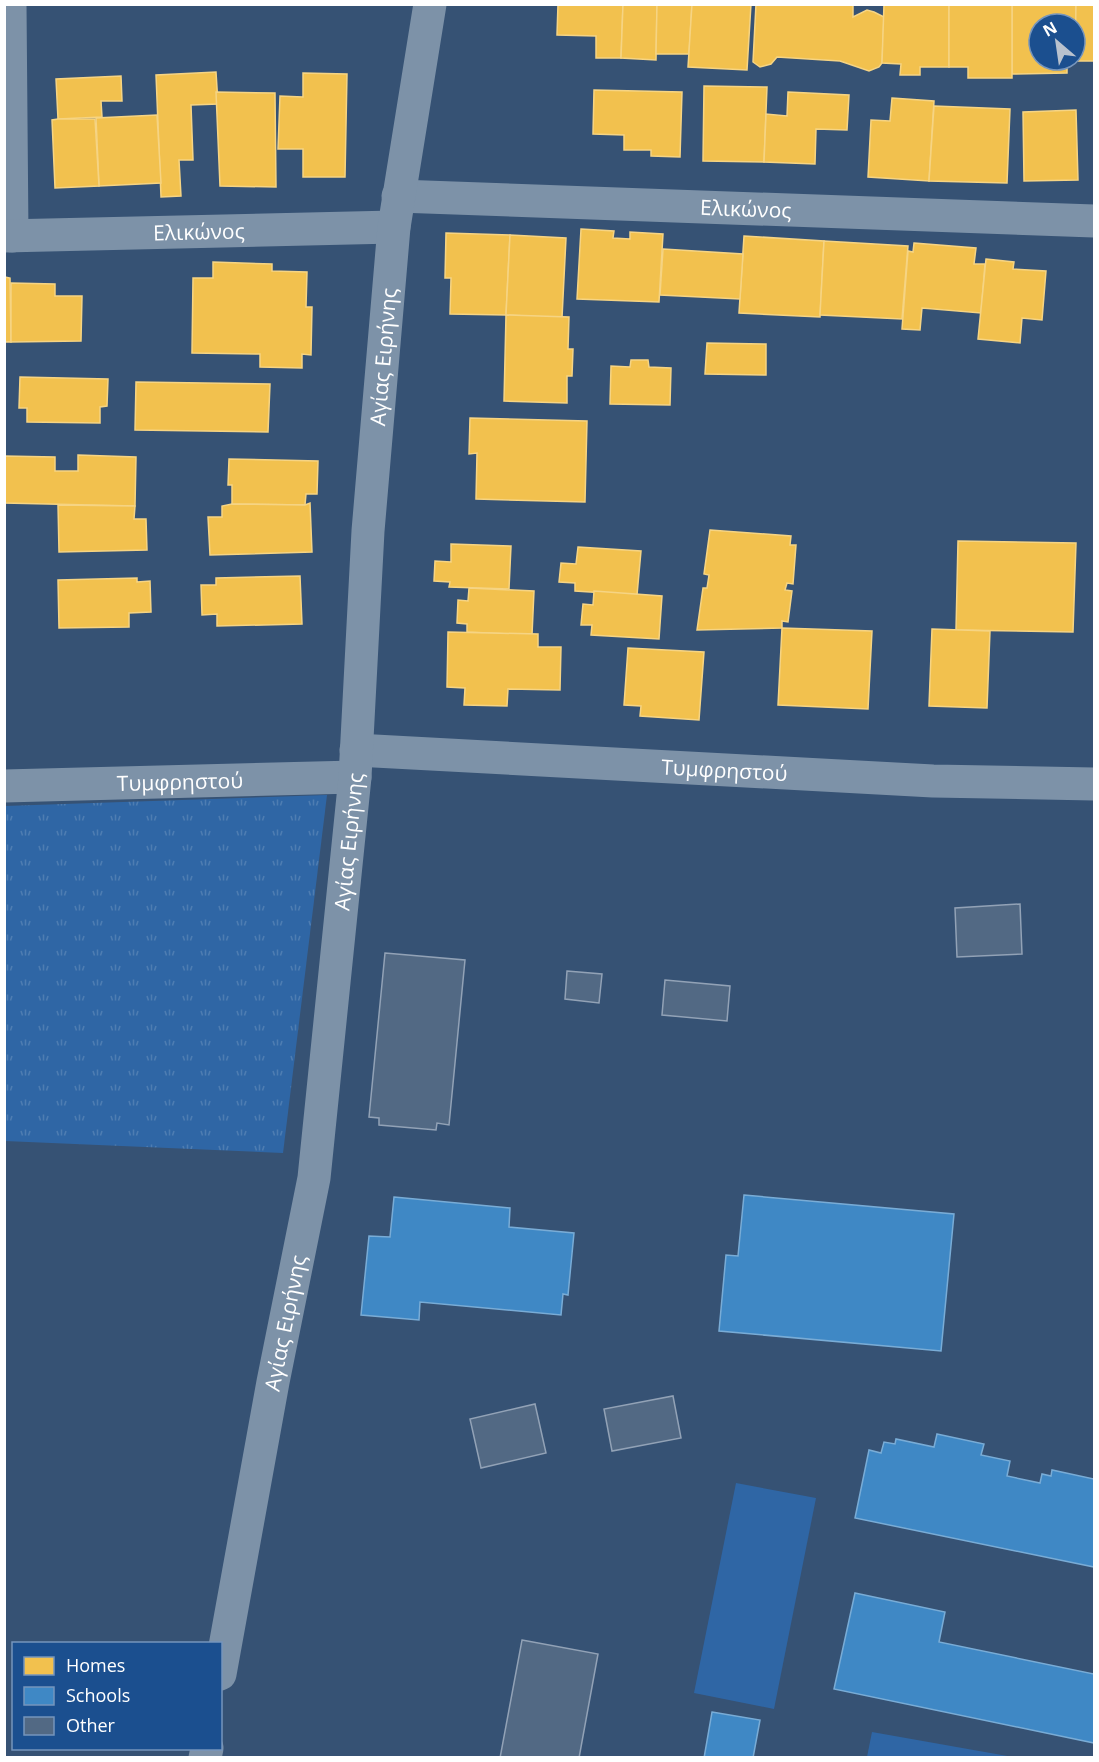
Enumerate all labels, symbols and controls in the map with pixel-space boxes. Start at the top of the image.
north arrow [1027,12,1087,72]
text: N [1039,16,1061,42]
street label: Ελικώνος [700,193,792,224]
street label: Ελικώνος [153,216,245,247]
street label: Αγίας Ειρήνης [363,287,403,427]
street label: Τυμφρηστού [661,752,788,787]
street label: Τυμφρηστού [117,766,243,797]
street label: Αγίας Ειρήνης [327,771,369,912]
street label: Αγίας Ειρήνης [258,1252,312,1393]
legend [12,1642,222,1750]
text: Homes [66,1653,125,1677]
text: Schools [66,1683,130,1707]
text: Other [66,1713,116,1737]

